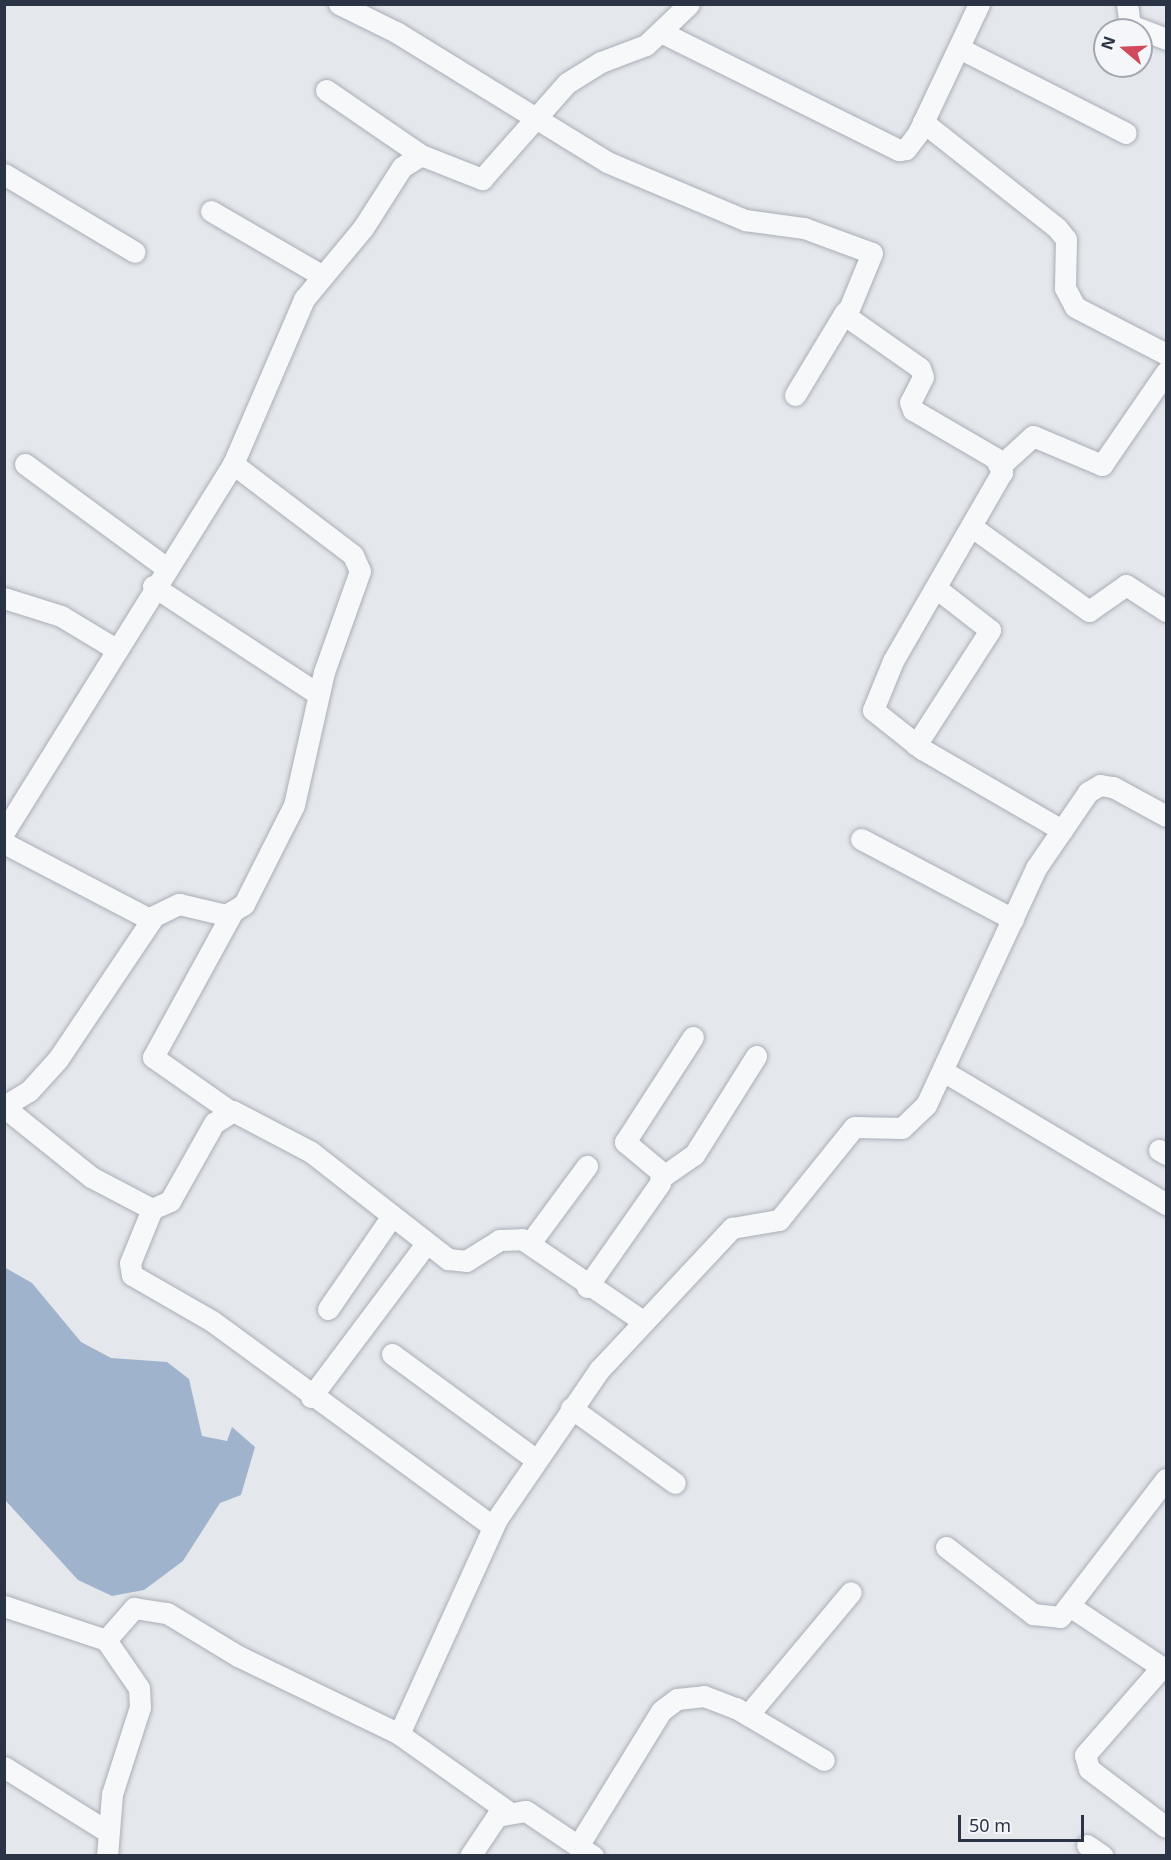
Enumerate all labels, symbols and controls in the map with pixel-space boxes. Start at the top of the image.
north arrow [1093,18,1153,78]
text: N [1095,33,1120,53]
scale bar [961,1803,1087,1841]
text: 50 m [969,1813,1011,1837]

